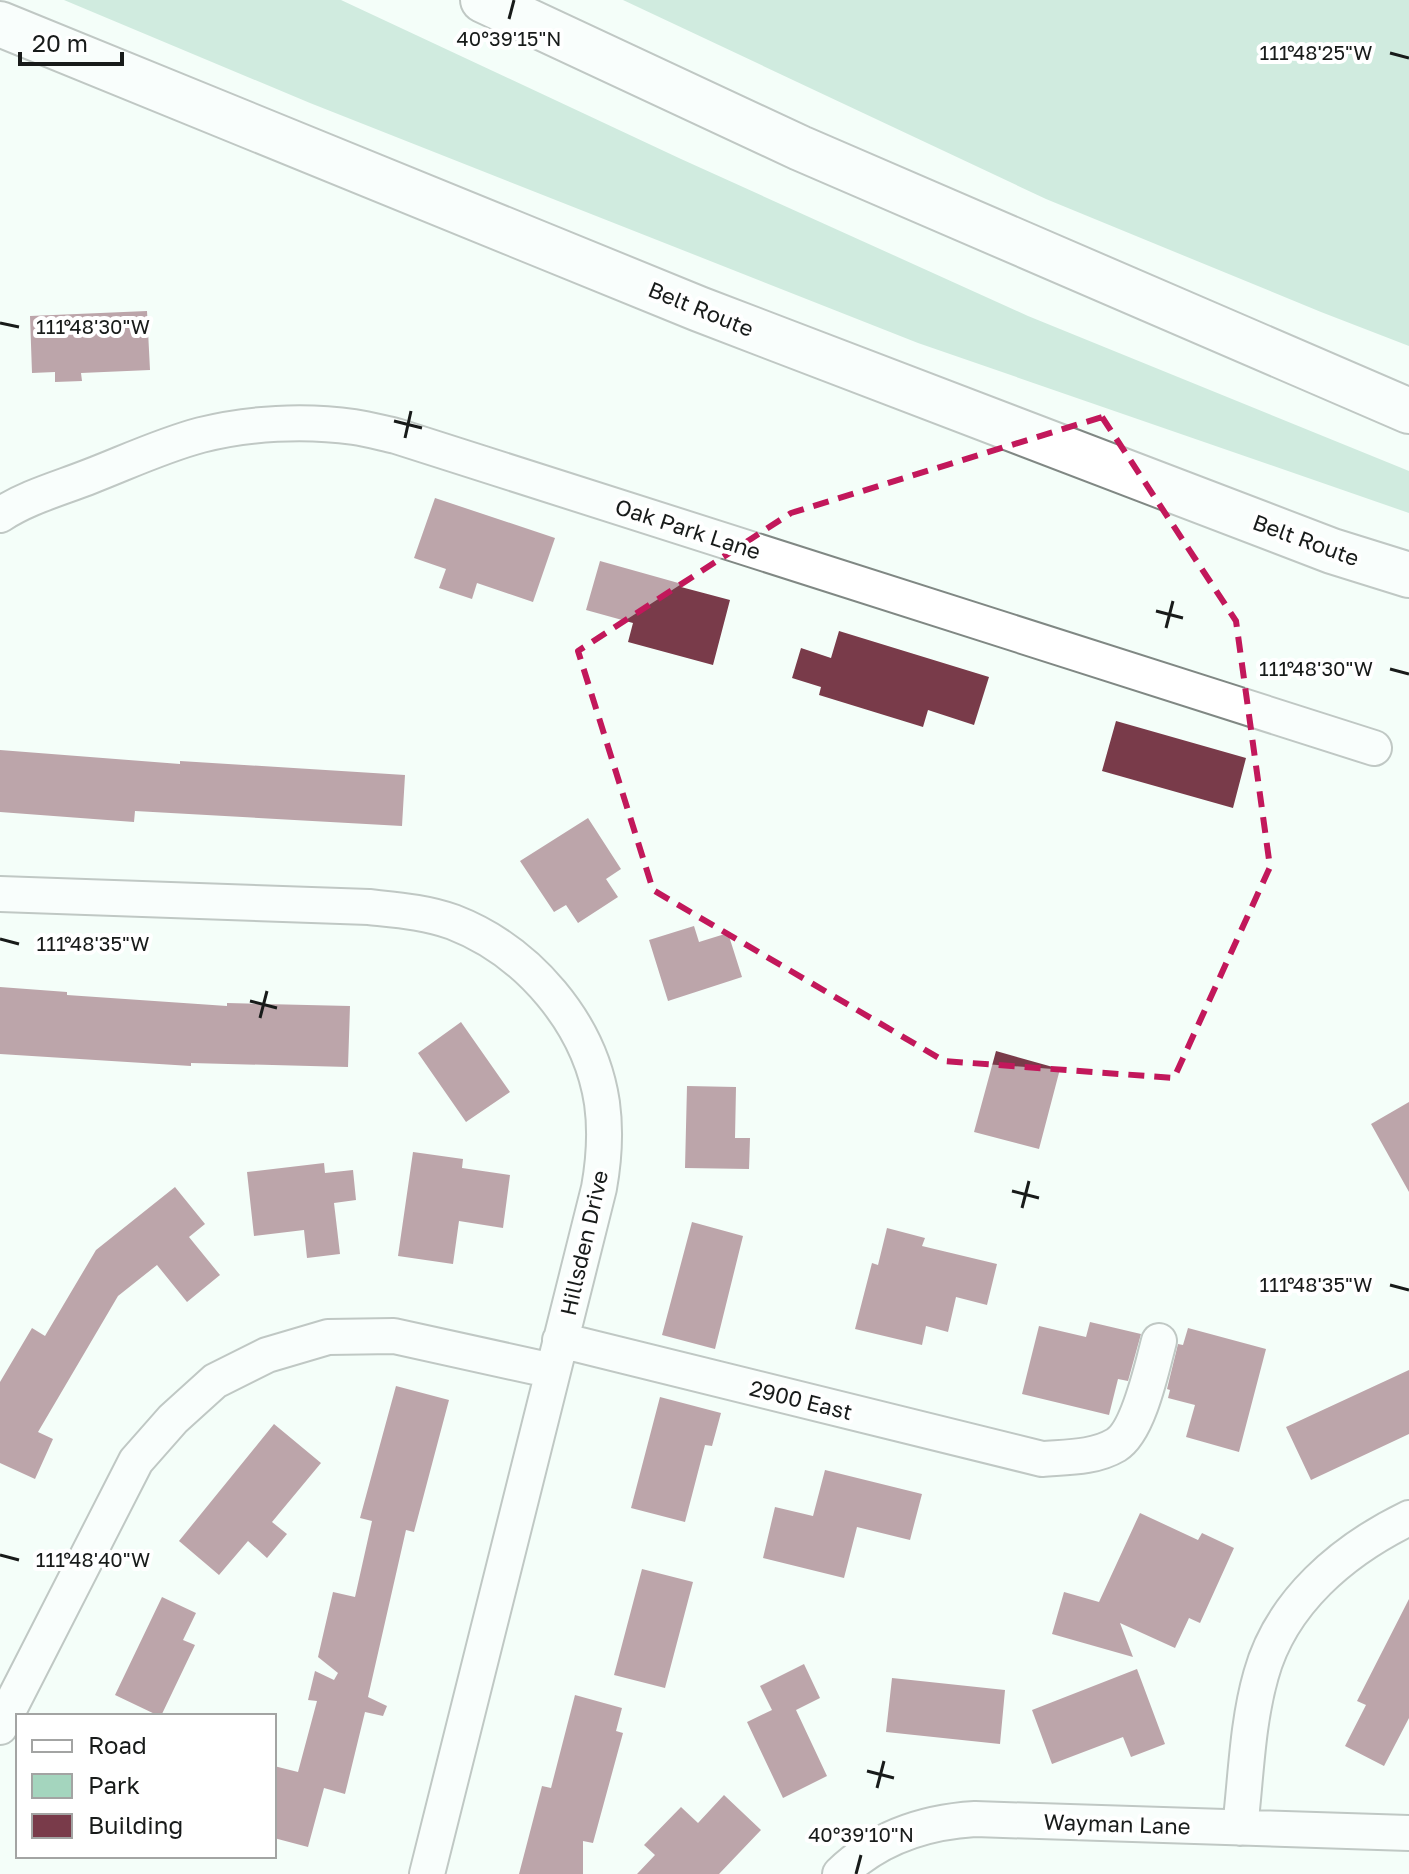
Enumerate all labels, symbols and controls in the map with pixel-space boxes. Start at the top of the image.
scale bar [20,16,122,66]
text: 40°39'15"N [457,26,561,50]
text: 20 m [32,28,88,57]
text: 111°48'25"W [1260,40,1372,64]
street label: Belt Route [645,275,758,342]
text: 111°48'30"W [36,314,150,338]
street label: Oak Park Lane [612,492,764,565]
street label: Belt Route [1249,508,1363,571]
text: 111°48'30"W [1259,656,1373,680]
text: 111°48'35"W [37,931,150,955]
street label: Hillsden Drive [554,1168,613,1318]
text: 111°48'35"W [1260,1272,1373,1296]
street label: 2900 East [747,1374,855,1425]
text: 111°48'40"W [36,1547,150,1571]
legend [16,1714,276,1858]
text: Road [88,1730,147,1759]
text: Park [88,1770,140,1799]
street label: Wayman Lane [1043,1807,1191,1840]
text: Building [88,1810,183,1839]
text: 40°39'10"N [808,1822,914,1846]

